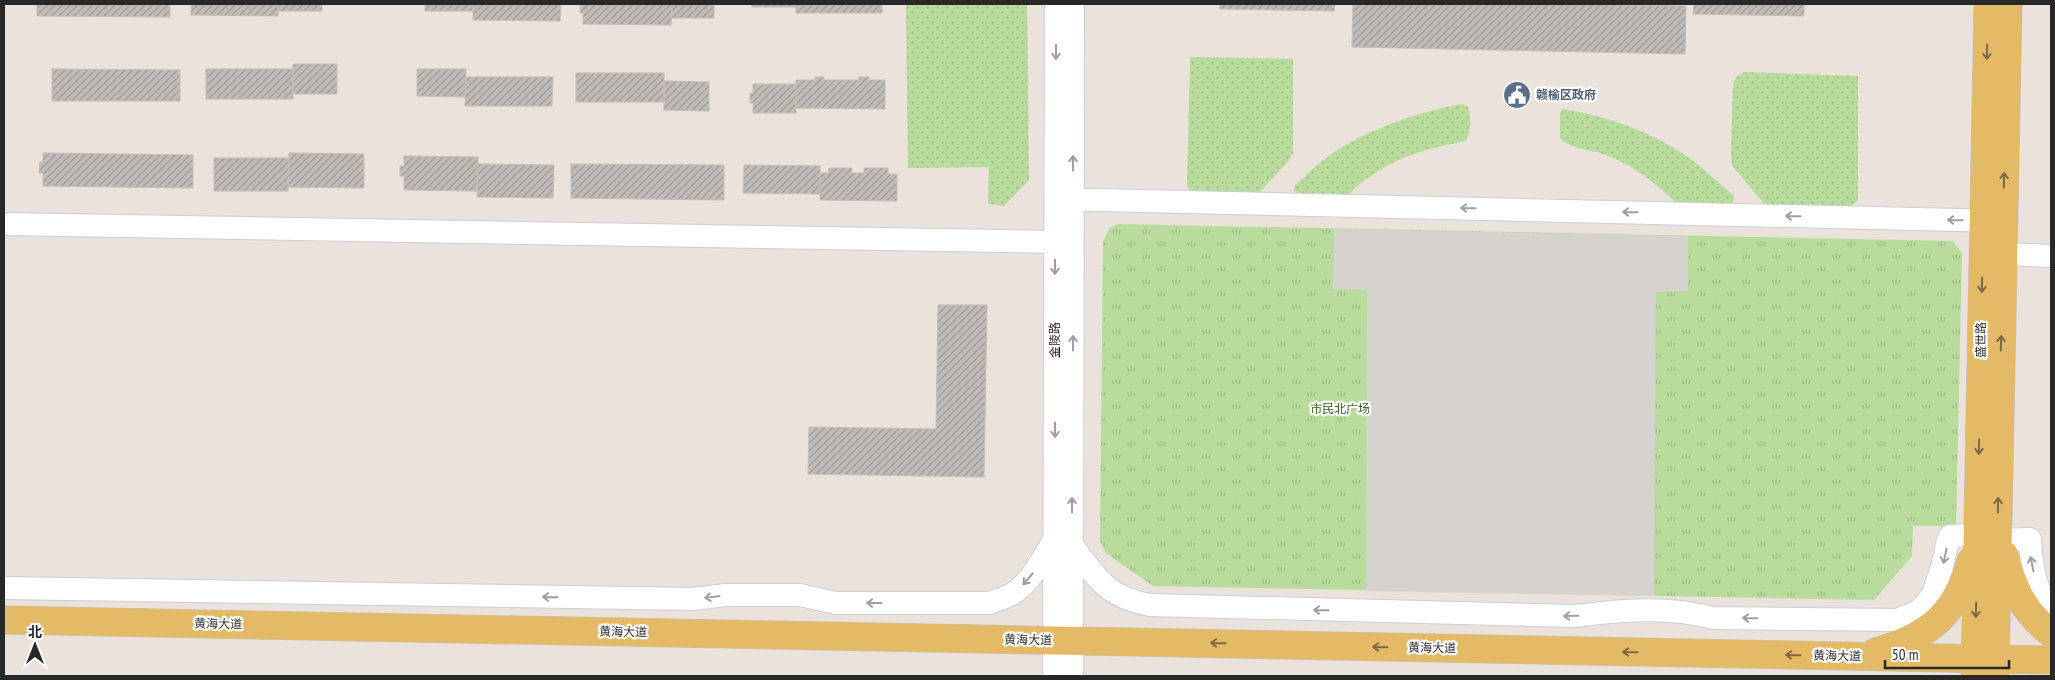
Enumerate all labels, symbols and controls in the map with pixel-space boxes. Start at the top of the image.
one-way arrow [1051,44,1061,60]
one-way arrow [1982,44,1992,60]
public building icon: 赣榆区政府 [1502,80,1532,110]
place label: 赣榆区政府 [1536,87,1596,102]
one-way arrow [1068,155,1078,171]
one-way arrow [2000,172,2009,188]
one-way arrow [1460,204,1476,213]
one-way arrow [1622,207,1638,217]
one-way arrow [1785,211,1801,221]
one-way arrow [1947,215,1963,224]
one-way arrow [1050,259,1060,275]
one-way arrow [1978,277,1987,293]
street label: 金陵路 [1047,322,1062,358]
street label: 盛世路 [1973,322,1988,358]
one-way arrow [1068,335,1078,351]
one-way arrow [1997,335,2006,351]
park label: 市民北广场 [1310,401,1370,416]
one-way arrow [1050,422,1060,438]
one-way arrow [1975,439,1984,455]
one-way arrow [1067,497,1077,514]
one-way arrow [1994,497,2003,513]
one-way arrow [1940,547,1949,563]
one-way arrow [2027,556,2037,572]
one-way arrow [1022,572,1034,585]
one-way arrow [542,592,558,602]
one-way arrow [704,592,720,602]
one-way arrow [866,598,882,608]
one-way arrow [1972,602,1981,618]
one-way arrow [1314,605,1330,614]
one-way arrow [1564,611,1580,620]
one-way arrow [1742,614,1758,623]
street label: 黄海大道 [194,616,242,631]
north arrow [10,620,60,670]
text: 北 [28,623,42,641]
street label: 黄海大道 [599,624,647,639]
street label: 黄海大道 [1004,632,1052,647]
scale bar [1885,638,2009,670]
one-way arrow [1210,639,1226,648]
street label: 黄海大道 [1408,640,1456,655]
one-way arrow [1372,642,1388,651]
text: 50 m [1892,645,1918,664]
one-way arrow [1622,647,1638,656]
street label: 黄海大道 [1813,648,1861,663]
one-way arrow [1785,650,1801,660]

